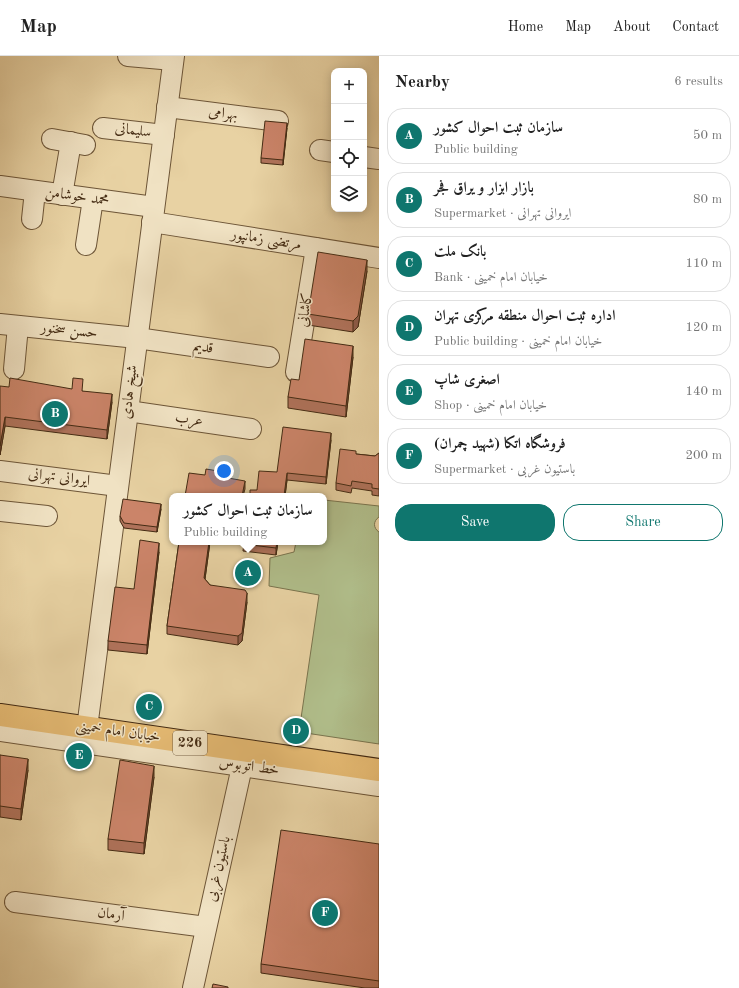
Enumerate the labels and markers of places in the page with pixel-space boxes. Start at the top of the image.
pin: B [42,399,68,429]
pin: A [235,558,261,588]
pin: C [136,692,162,722]
pin: D [283,716,309,746]
pin: E [66,741,92,771]
pin: F [312,898,338,928]

